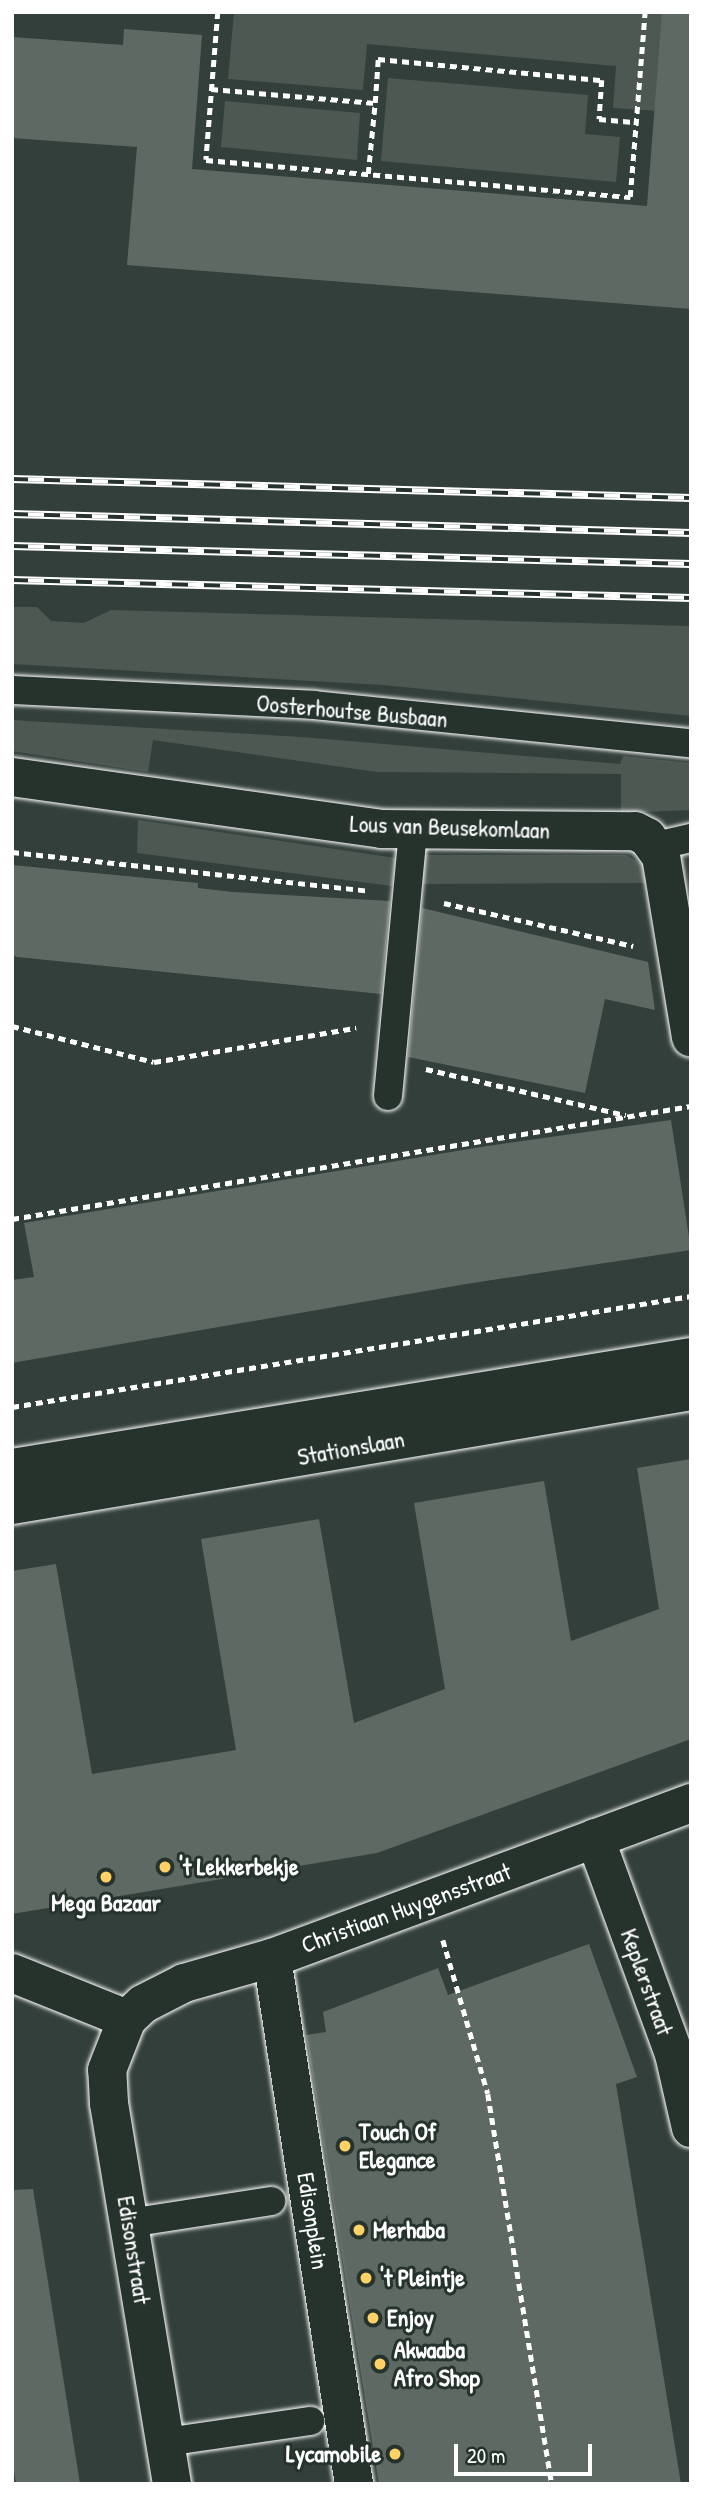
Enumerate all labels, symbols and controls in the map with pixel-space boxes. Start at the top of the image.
street label: Oosterhoutse Busbaan [255,688,449,734]
street label: Lous van Beusekomlaan [349,809,551,845]
street label: Stationslaan [295,1424,407,1472]
place label: 't Lekkerbekje [179,1853,298,1881]
street label: Christiaan Huygensstraat [297,1857,515,1959]
marker: 't Lekkerbekje [157,1859,173,1875]
marker: Mega Bazaar [98,1869,114,1885]
place label: Mega Bazaar [51,1889,161,1917]
street label: Keplerstraat [614,1925,680,2039]
place label: Touch Of Elegance [359,2118,436,2174]
marker: Touch Of Elegance [337,2138,353,2154]
street label: Edisonplein [291,2171,335,2271]
street label: Edisonstraat [111,2194,157,2306]
place label: Merhaba [373,2216,445,2244]
marker: Merhaba [351,2222,367,2238]
place label: 't Pleintje [380,2264,465,2292]
marker: 't Pleintje [358,2270,374,2286]
place label: Enjoy [387,2304,434,2332]
marker: Enjoy [365,2310,381,2326]
place label: Akwaaba Afro Shop [394,2336,480,2392]
marker: Akwaaba Afro Shop [372,2356,388,2372]
scale bar [458,2430,596,2474]
place label: Lycamobile [286,2440,381,2468]
text: 20 m [467,2441,505,2470]
marker: Lycamobile [387,2446,403,2462]

